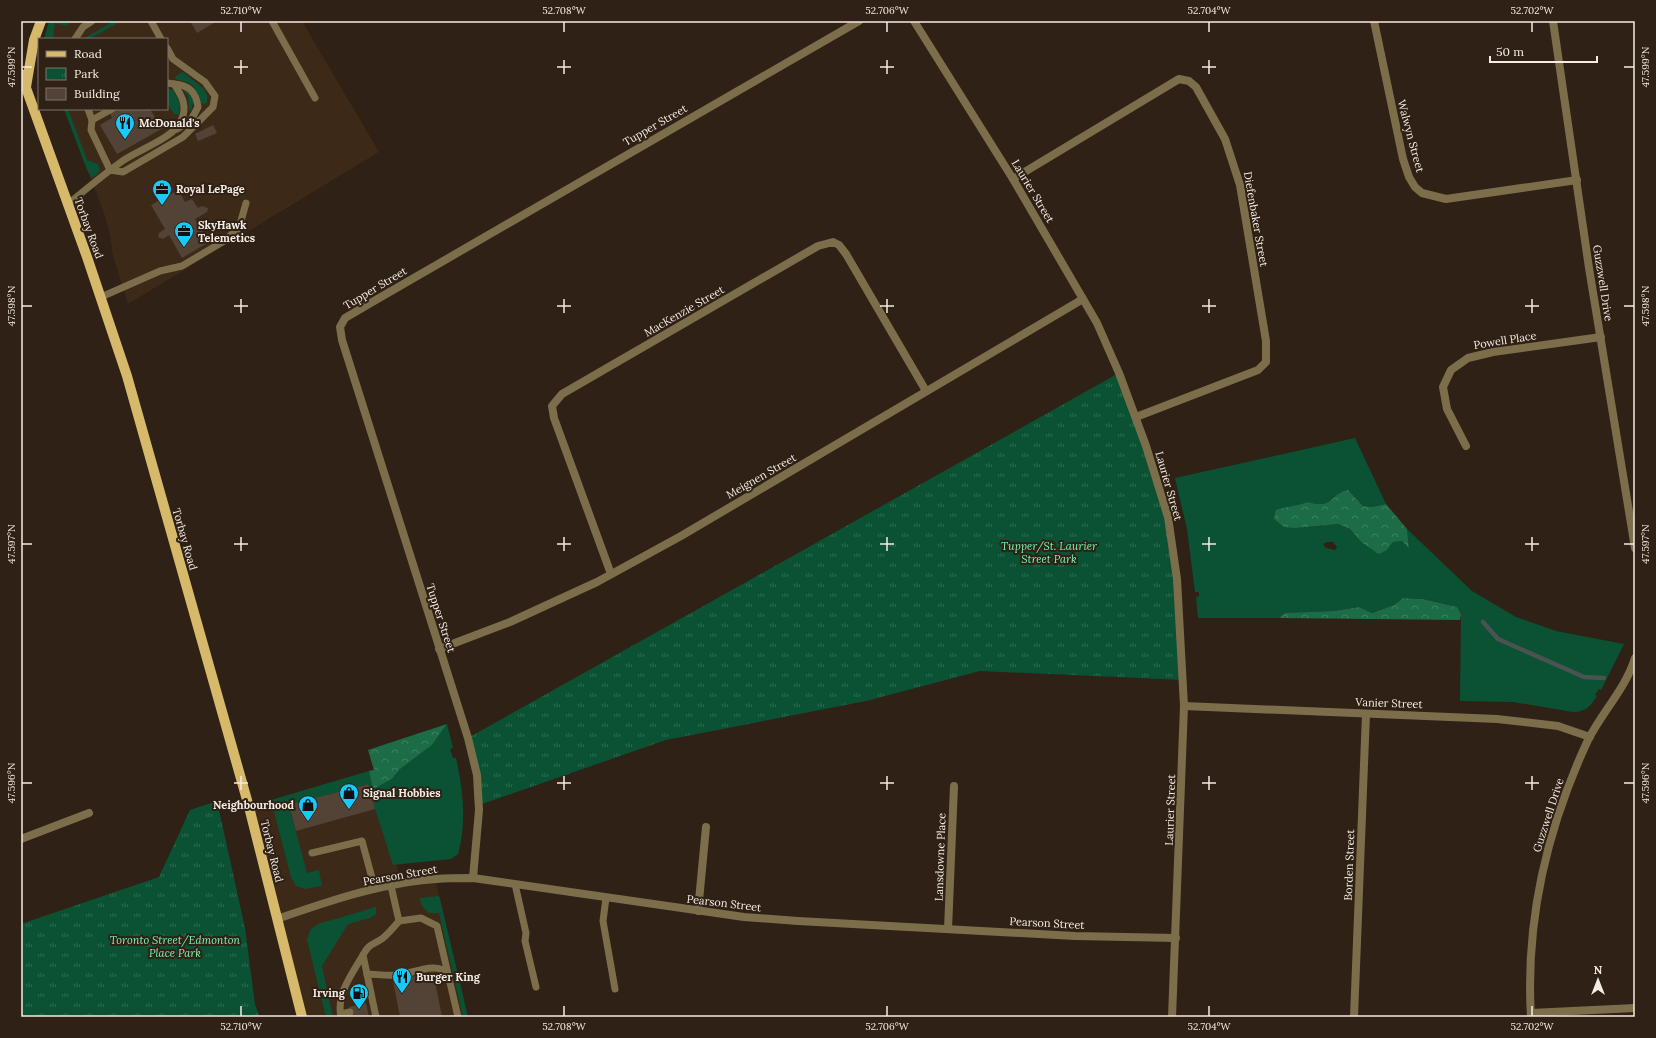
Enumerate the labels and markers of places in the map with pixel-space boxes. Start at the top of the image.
restaurant icon: McDonald's [114,112,136,140]
place label: McDonald's [139,116,200,130]
office icon: Royal LePage [151,178,173,206]
place label: Royal LePage [176,182,245,196]
place label: SkyHawk Telemetics [198,218,255,245]
office icon: SkyHawk Telemetics [173,220,195,248]
shop icon: Signal Hobbies [338,782,360,810]
place label: Signal Hobbies [363,786,441,800]
shop icon: Neighbourhood [297,794,319,822]
place label: Neighbourhood [213,798,294,812]
restaurant icon: Burger King [391,966,413,994]
place label: Burger King [416,970,481,984]
fuel station icon: Irving [348,982,370,1010]
place label: Irving [313,986,346,1000]

